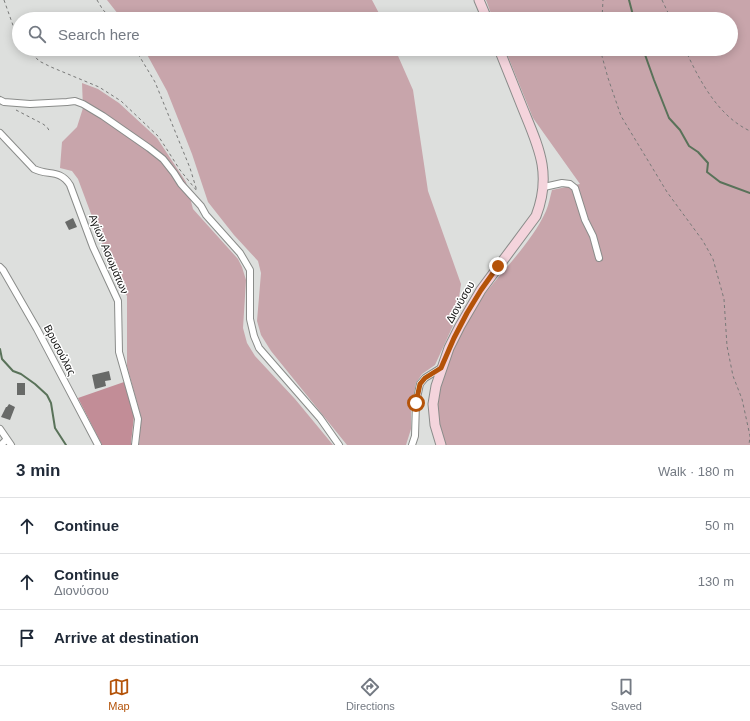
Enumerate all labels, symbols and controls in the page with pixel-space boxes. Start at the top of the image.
search box [12,12,738,56]
icon: search [26,23,48,45]
text: Search here [58,26,140,43]
street label: Αγίων Ασωμάτων [87,212,131,296]
route end [489,257,507,275]
street label: Διονύσου [443,279,477,325]
street label: Βρυσούλας [42,323,78,377]
route start [407,394,425,412]
text: 3 min [16,461,60,480]
text: Walk · 180 m [658,464,734,479]
icon: ahead [16,515,38,537]
text: Continue [54,517,119,534]
text: 50 m [705,518,734,533]
text: Continue [54,566,119,583]
icon: ahead [16,571,38,593]
text: 130 m [698,574,734,589]
text: Διονύσου [54,583,109,598]
icon: arrive [16,627,38,649]
text: Arrive at destination [54,629,199,646]
tab: Map [108,676,130,712]
tab: Directions [346,676,395,712]
tab: Saved [611,676,642,712]

